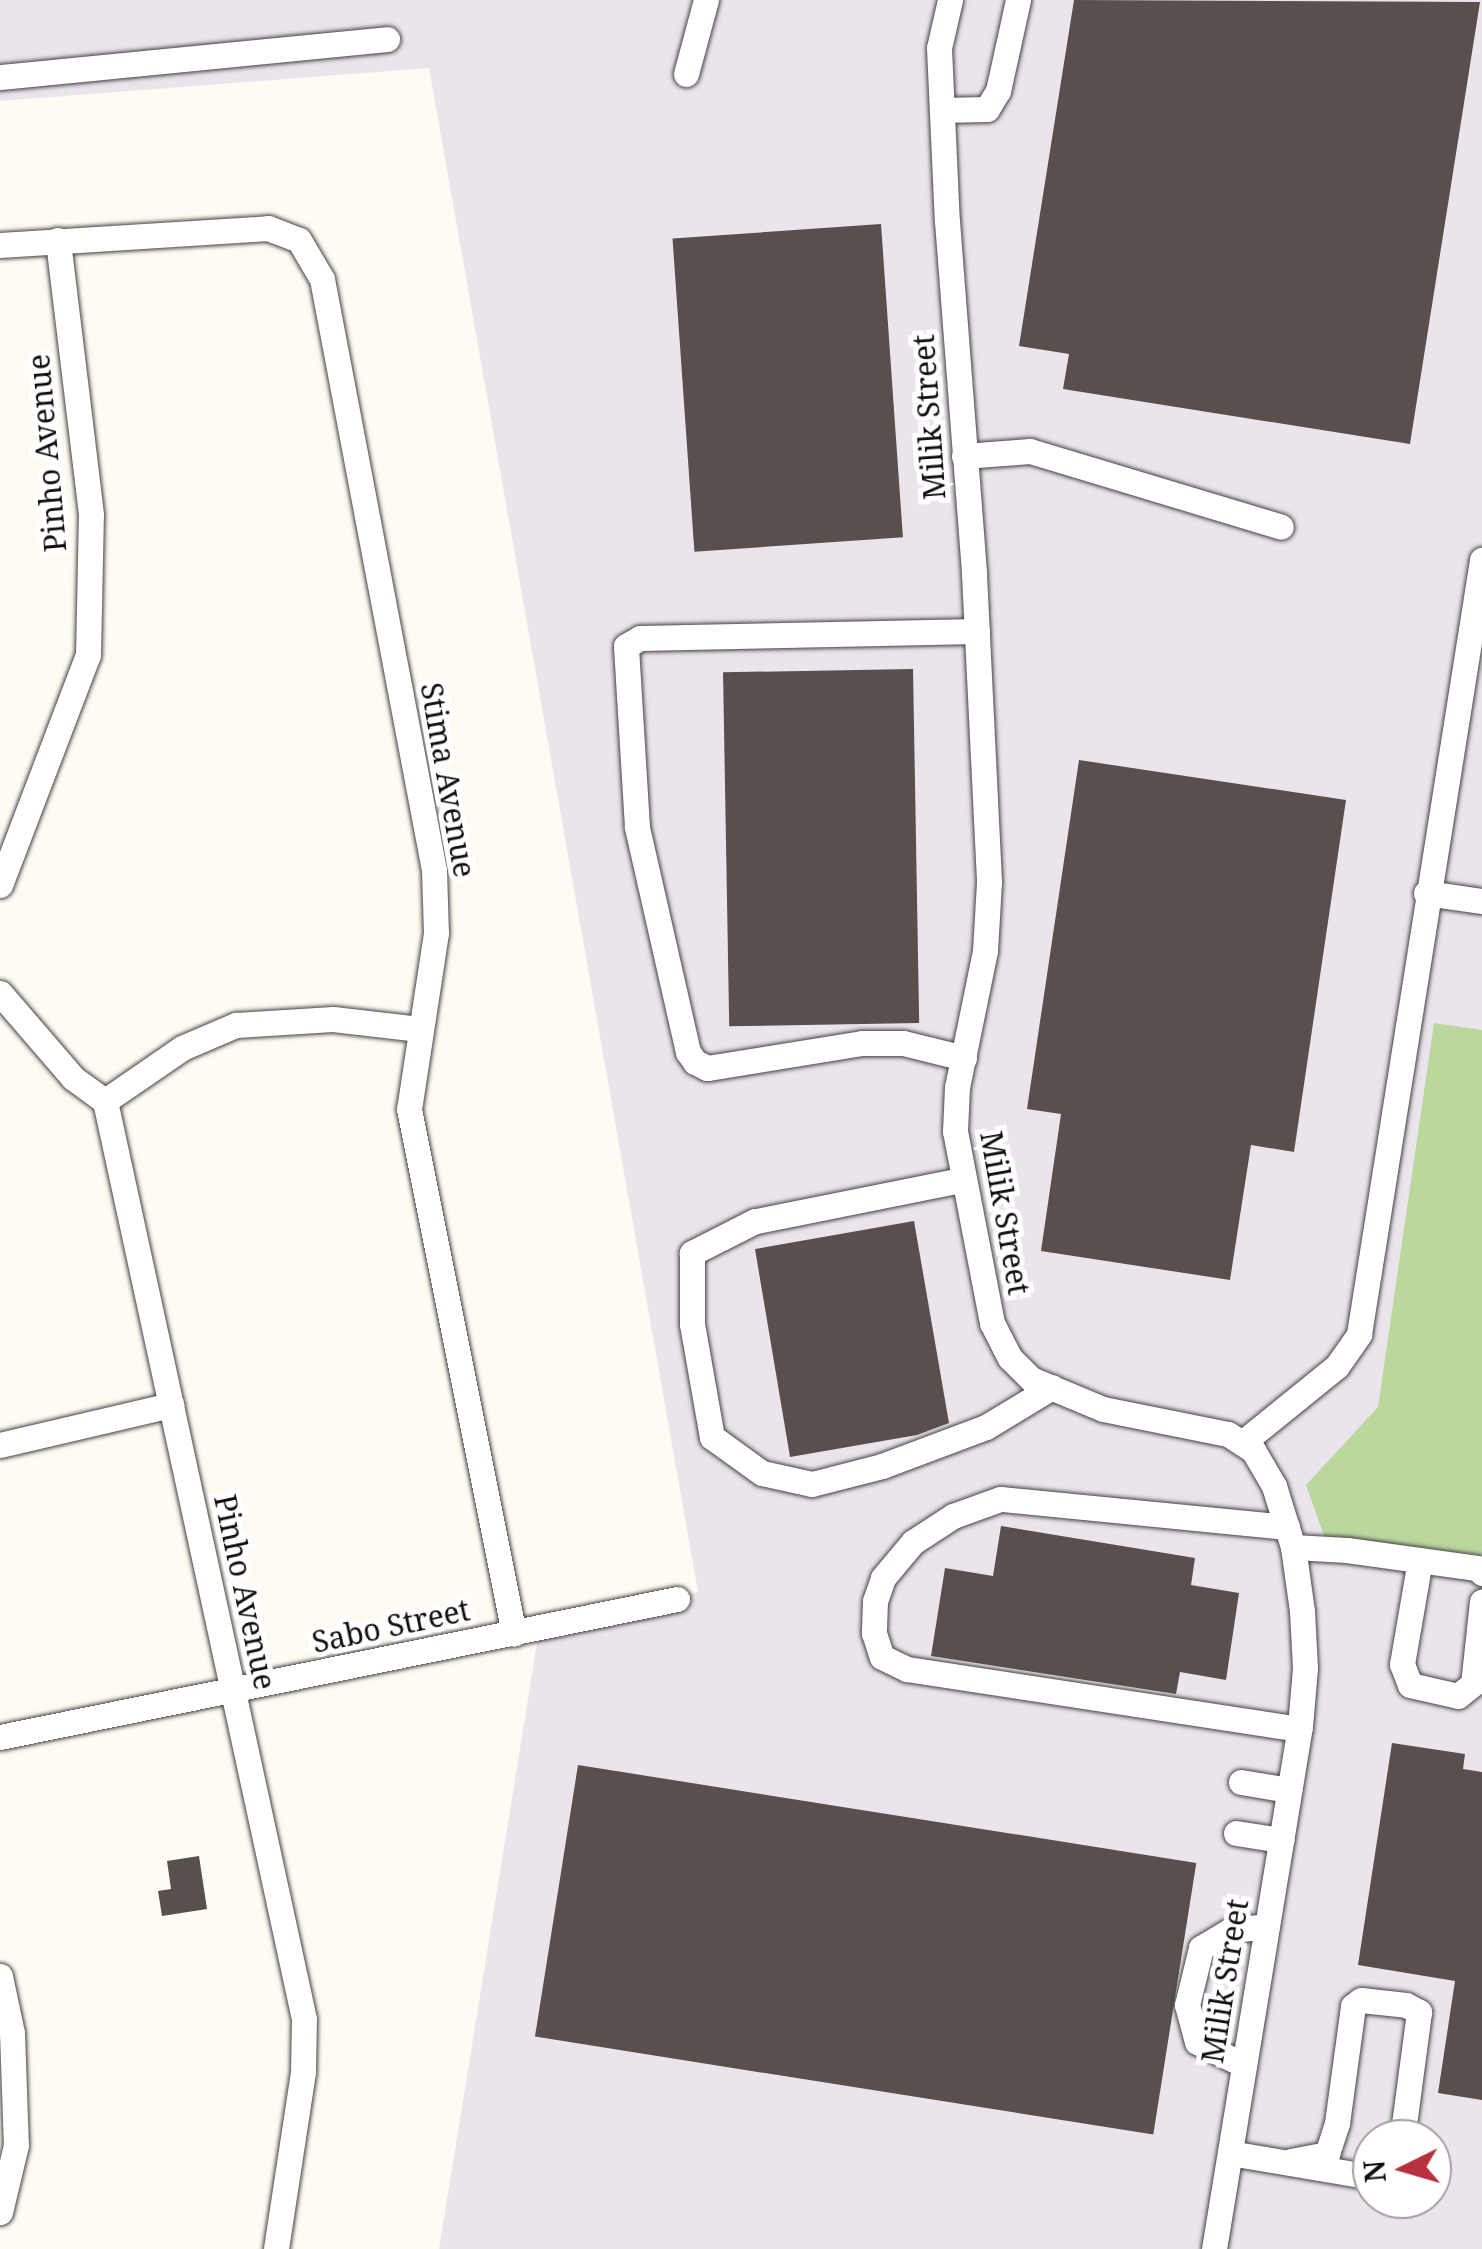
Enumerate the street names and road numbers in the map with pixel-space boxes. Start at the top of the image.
street label: Milik Street [905,333,953,501]
street label: Pinho Avenue [20,353,74,553]
street label: Stima Avenue [413,680,483,880]
street label: Milik Street [973,1128,1037,1298]
street label: Pinho Avenue [207,1491,283,1693]
street label: Sabo Street [309,1592,473,1660]
street label: Milik Street [1194,1896,1256,2066]

